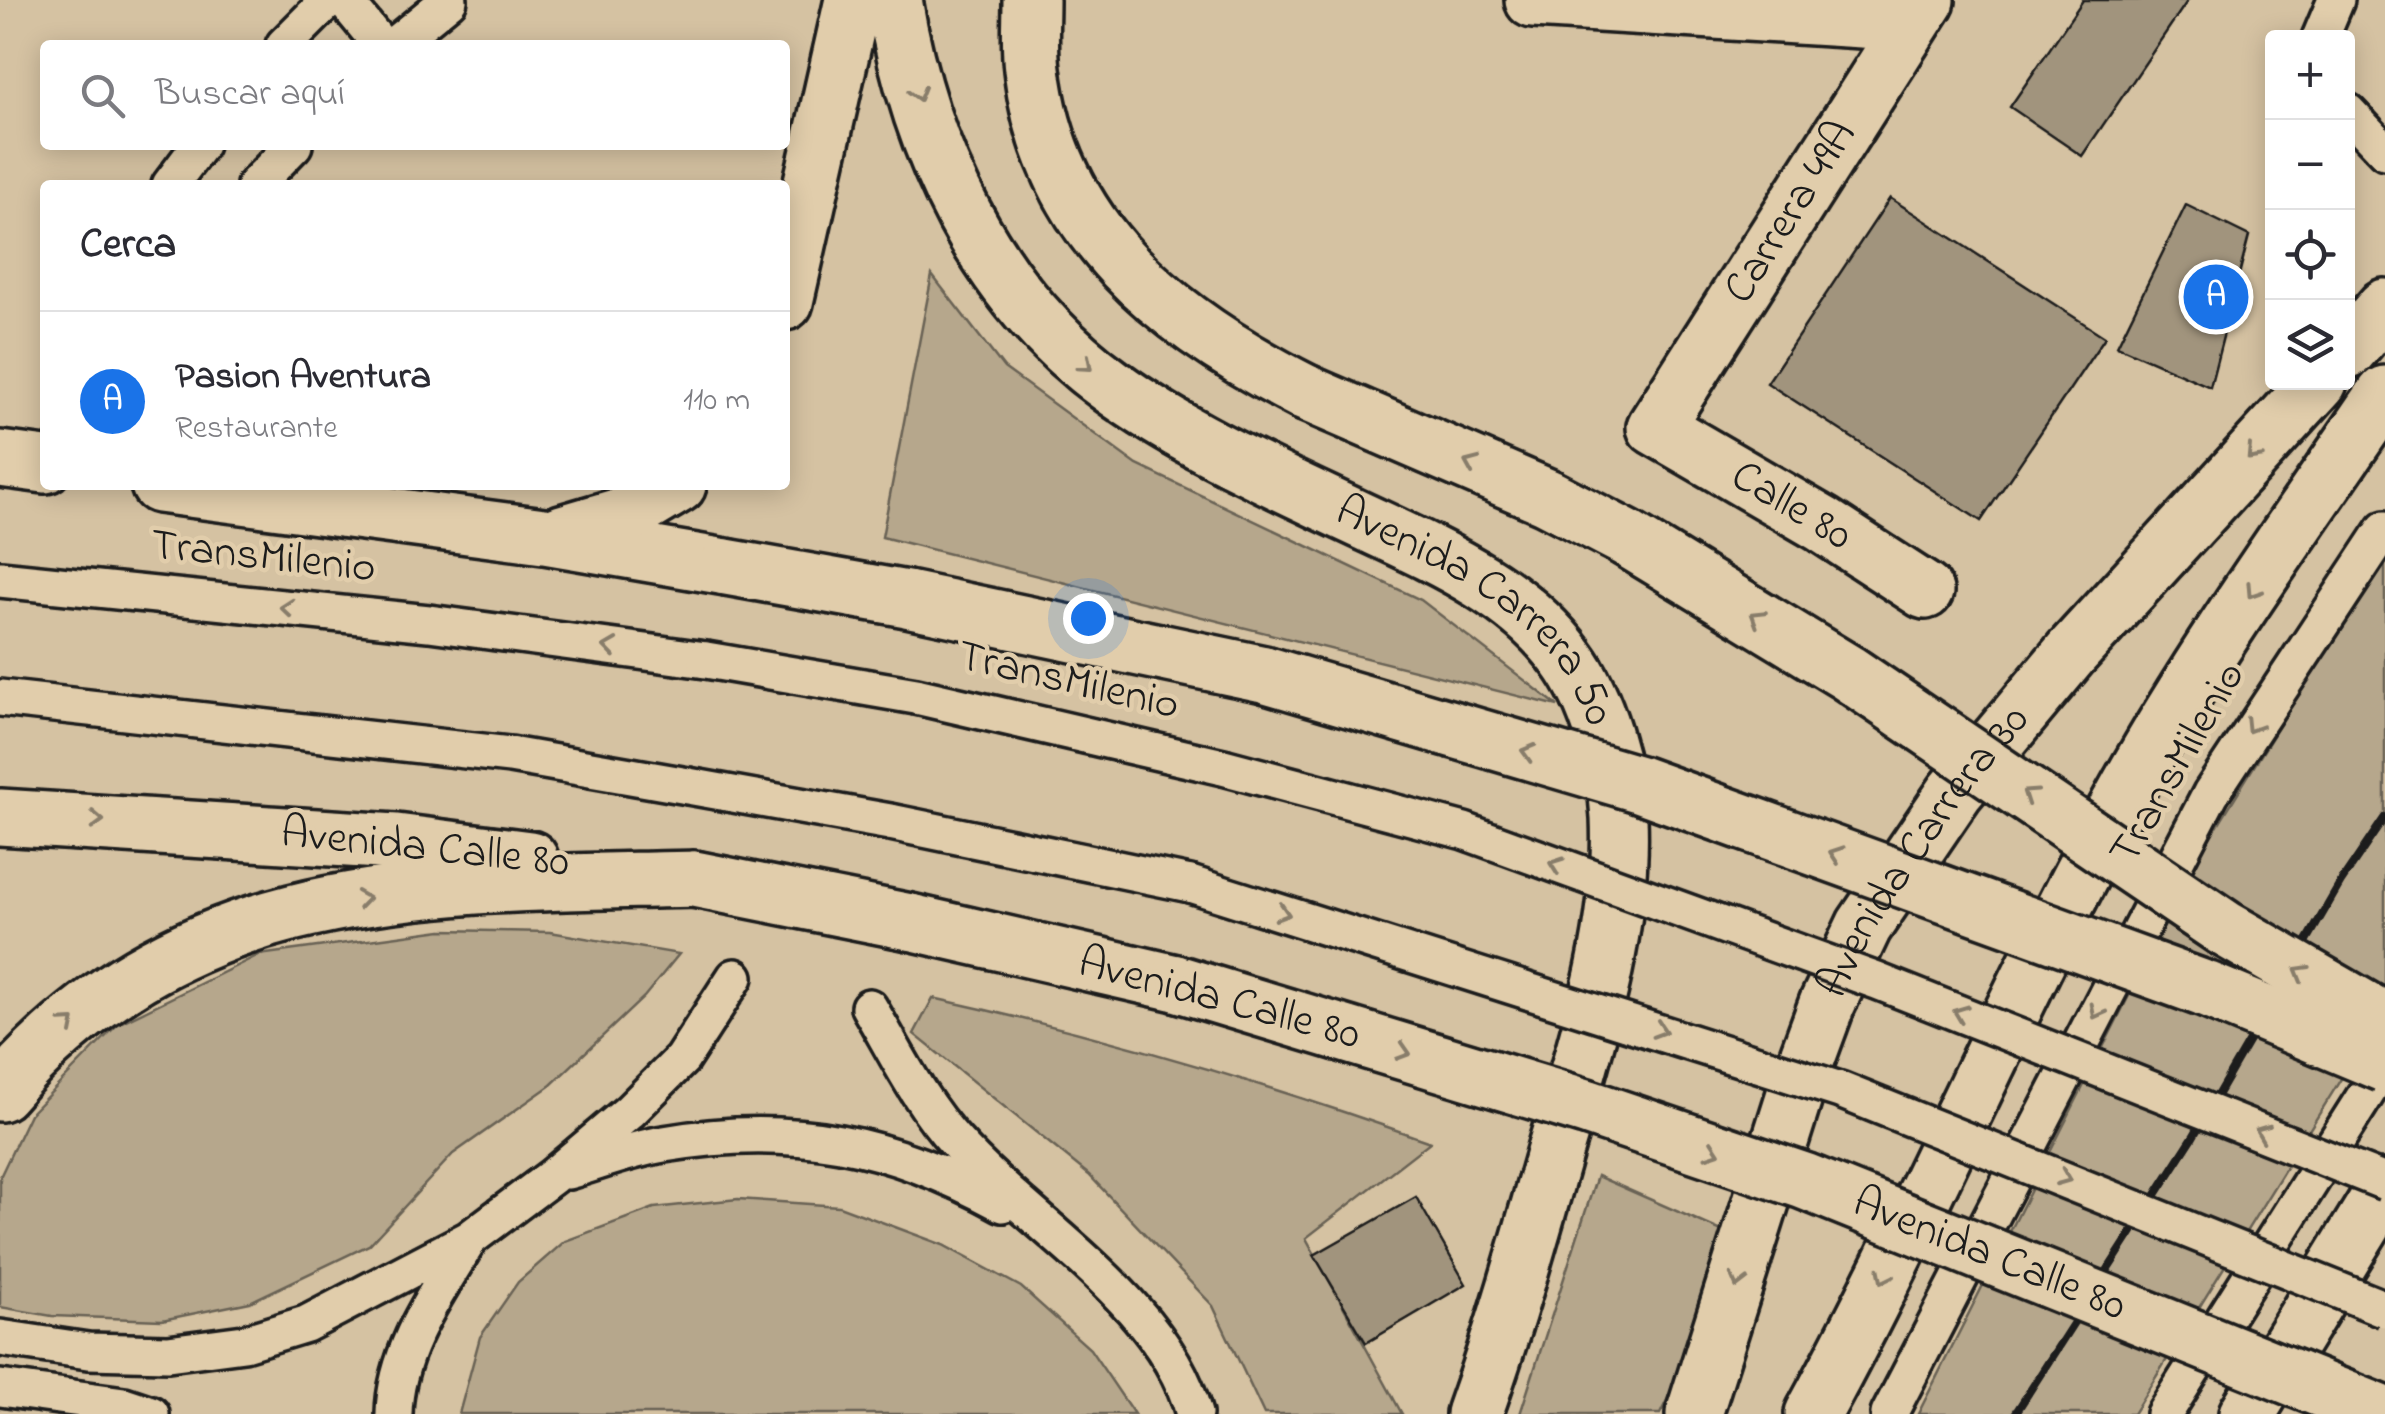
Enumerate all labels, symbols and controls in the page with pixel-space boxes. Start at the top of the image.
map controls [2265,30,2355,390]
button: + [2265,30,2355,120]
search box [40,40,790,150]
text: Buscar aquí [155,67,345,123]
icon: search [75,68,130,123]
one-way arrow [906,85,927,102]
street label: Carrera 49A [1708,108,1875,318]
button: − [2265,120,2355,210]
button: locate [2265,210,2355,300]
text: Cerca [80,215,176,276]
pin: A [2184,260,2248,334]
button: layers [2265,300,2355,390]
text: Pasion Aventura [175,350,431,406]
one-way arrow [1074,354,1093,372]
text: A [103,378,122,425]
text: 110 m [683,378,750,425]
text: Restaurante [175,406,338,453]
one-way arrow [2247,442,2265,461]
street label: Calle 80 [1717,445,1865,569]
one-way arrow [1463,456,1481,476]
street label: Avenida Carrera 50 [1324,480,1631,735]
street label: TransMilenio [147,513,379,603]
one-way arrow [2246,580,2265,598]
your location [1063,593,1114,644]
one-way arrow [279,598,295,619]
one-way arrow [1750,610,1768,629]
street label: TransMilenio [950,624,1186,740]
one-way arrow [601,637,617,658]
street label: TransMilenio [2094,650,2264,878]
street label: Avenida Carrera 30 [1801,691,2047,1009]
one-way arrow [2245,715,2264,733]
one-way arrow [1520,743,1537,764]
one-way arrow [2021,789,2040,807]
street label: Avenida Calle 80 [278,801,572,897]
one-way arrow [90,810,106,831]
one-way arrow [1829,845,1846,865]
one-way arrow [1548,857,1566,877]
one-way arrow [354,889,371,910]
one-way arrow [1274,901,1291,922]
street label: Avenida Calle 80 [1071,931,1367,1069]
one-way arrow [2294,965,2312,984]
one-way arrow [2090,1001,2109,1019]
one-way arrow [1952,1004,1969,1025]
one-way arrow [57,1018,75,1036]
one-way arrow [1651,1019,1668,1039]
one-way arrow [1394,1040,1411,1061]
one-way arrow [2254,1123,2272,1143]
one-way arrow [1704,1139,1721,1159]
one-way arrow [2054,1167,2071,1187]
street label: Avenida Calle 80 [1842,1171,2136,1340]
one-way arrow [1877,1267,1897,1285]
one-way arrow [1728,1272,1749,1289]

